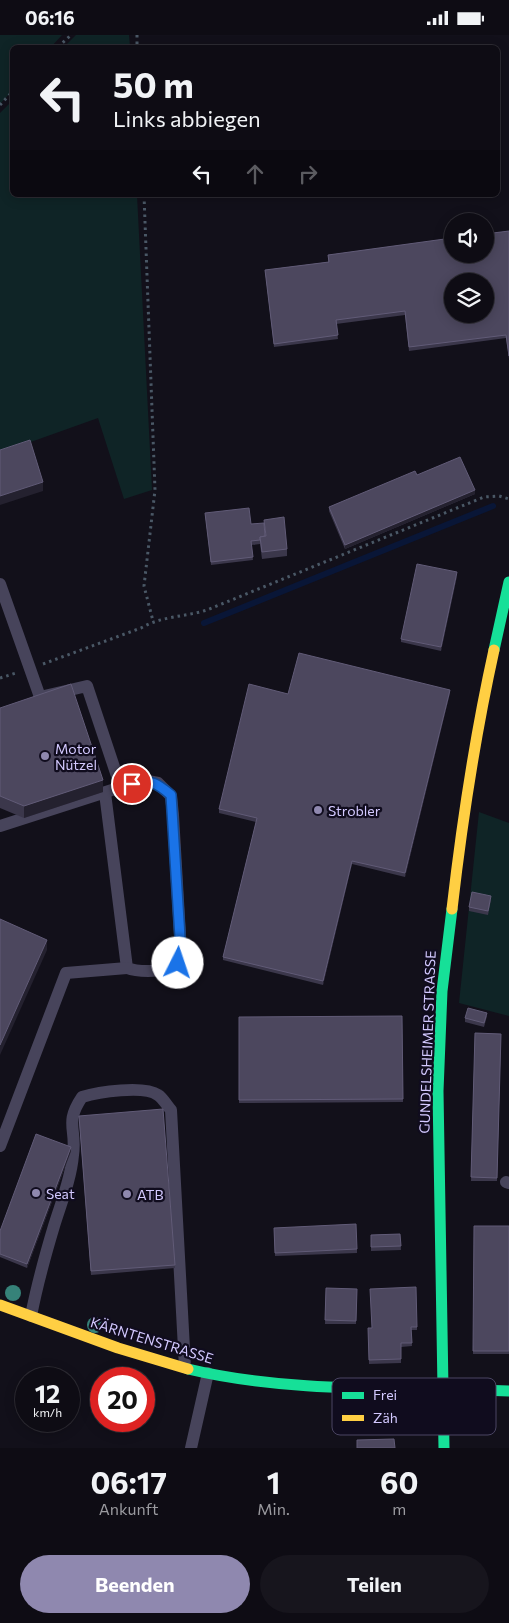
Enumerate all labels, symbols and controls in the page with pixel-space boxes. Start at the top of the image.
text: 06:16 [25,6,75,29]
text: 50 m [113,62,194,105]
icon: left [30,65,95,130]
text: Links abbiegen [113,105,261,132]
icon: left [188,160,216,188]
icon: ahead [241,160,269,188]
icon: right [294,160,322,188]
map controls [444,213,494,323]
button: sound [444,213,494,263]
button: layers [444,273,494,323]
place label: Motor Nützel [55,740,97,773]
marker: Motor Nützel [39,750,51,762]
pin [111,763,153,805]
icon: arrive [118,770,146,798]
place label: Strobler [328,802,381,819]
marker: Strobler [312,804,324,816]
position arrow [151,936,203,988]
street label: GUNDELSHEIMER STRASSE [415,950,439,1134]
place label: Seat [46,1185,75,1202]
place label: ATB [137,1186,163,1203]
marker: Seat [30,1187,42,1199]
marker: ATB [121,1188,133,1200]
street label: KÄRNTENSTRASSE [88,1313,216,1367]
speed limit sign: 20 [90,1367,155,1432]
text: 12 [35,1378,60,1408]
legend [332,1378,496,1435]
text: Frei [373,1386,397,1403]
text: km/h [33,1405,62,1419]
text: Zäh [373,1409,398,1426]
text: 06:17 [90,1463,167,1500]
text: 1 [267,1463,280,1500]
text: 60 [380,1463,419,1500]
text: Ankunft [99,1499,159,1518]
text: Min. [257,1499,290,1518]
text: m [392,1499,406,1518]
button: Beenden [20,1555,250,1613]
button: Teilen [260,1555,489,1613]

